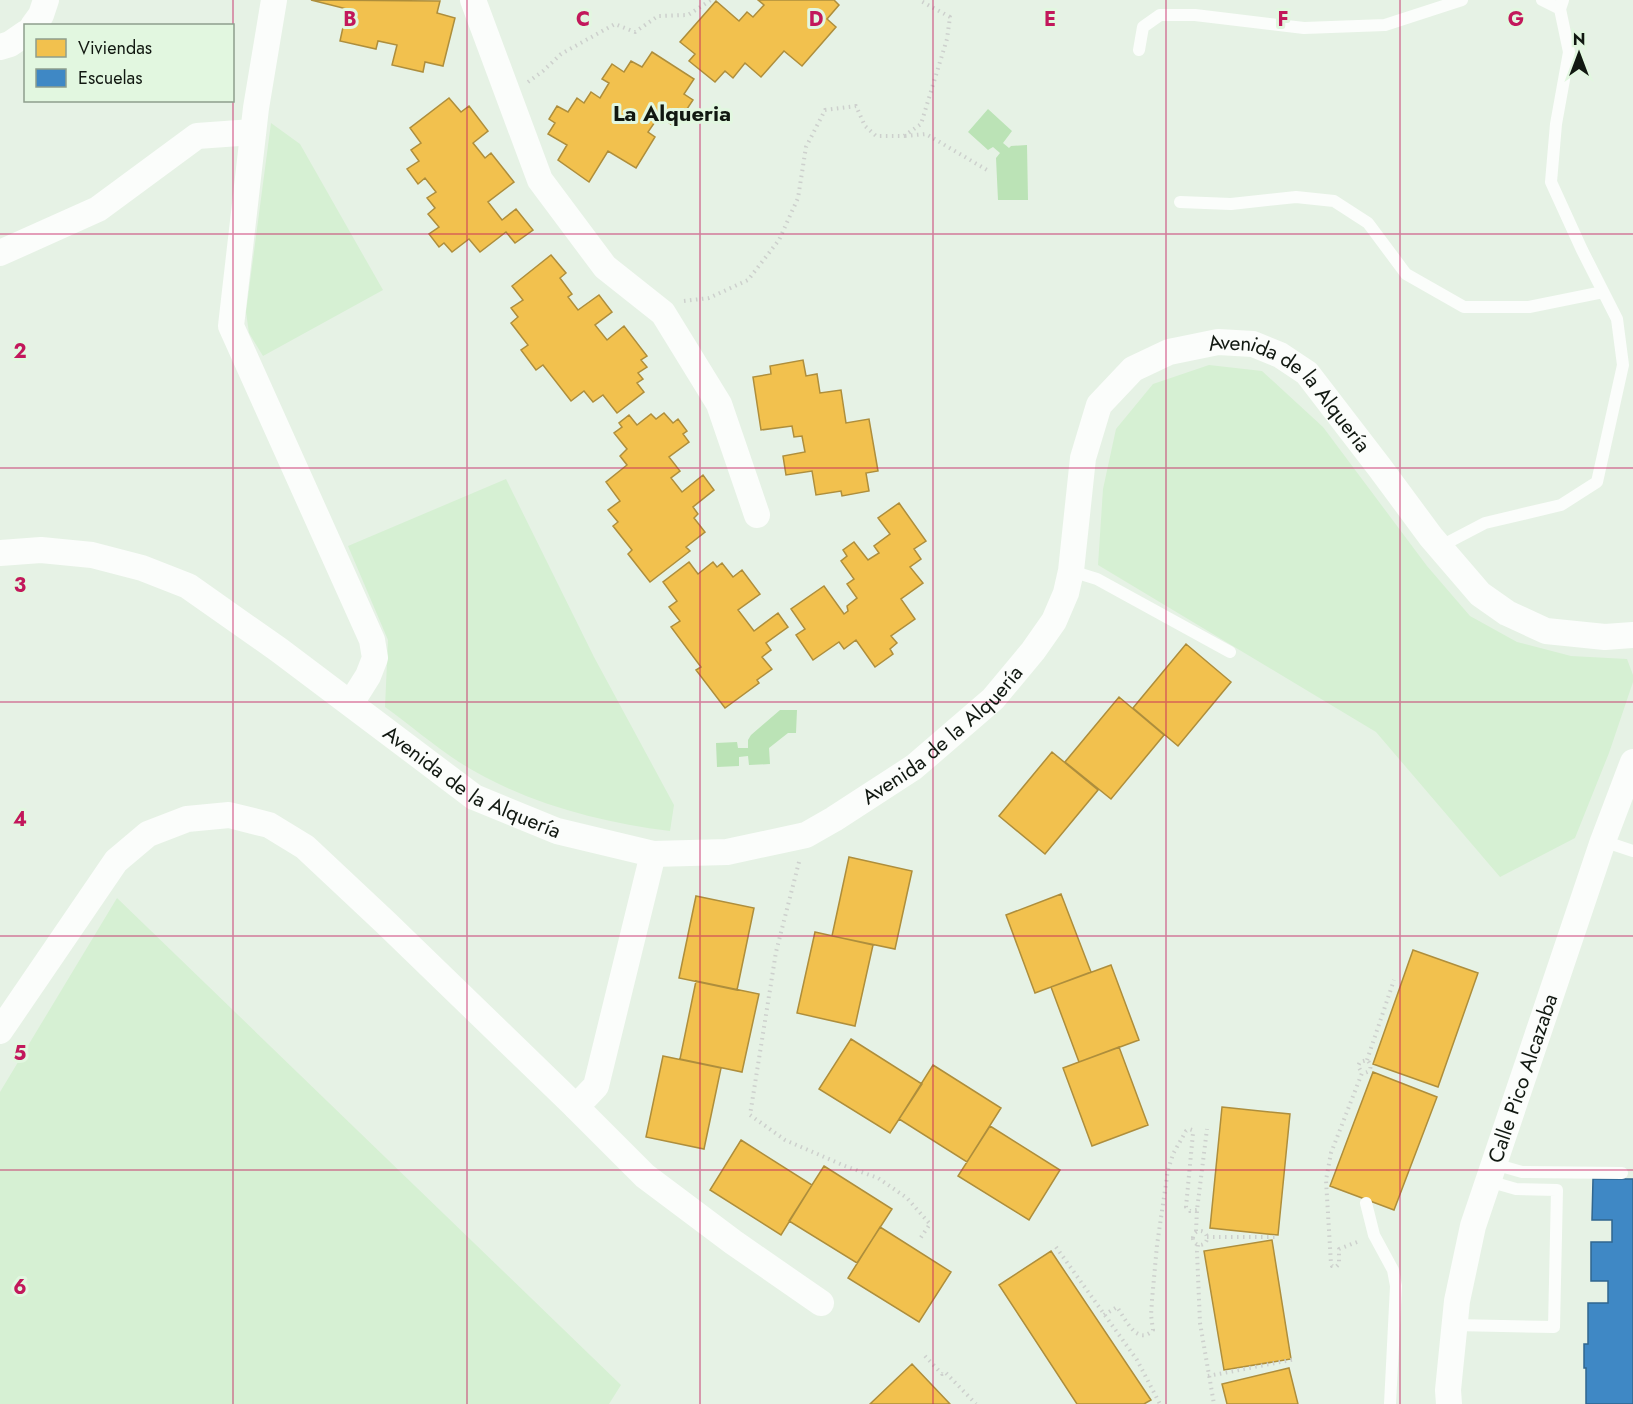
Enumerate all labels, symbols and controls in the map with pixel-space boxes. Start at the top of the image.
text: B [343,5,357,34]
text: C [576,5,590,34]
text: D [809,5,823,34]
text: E [1044,5,1056,34]
text: F [1277,5,1289,34]
text: G [1508,5,1524,34]
legend [24,24,234,102]
north arrow [1549,24,1609,84]
text: N [1573,28,1585,51]
text: Viviendas [78,35,152,61]
text: Escuelas [78,65,143,91]
district label: La Alqueria [613,97,731,129]
street label: Avenida de la Alquería [1205,327,1378,459]
text: 2 [13,337,27,366]
text: 3 [14,571,26,600]
street label: Avenida de la Alquería [856,659,1030,812]
street label: Avenida de la Alquería [377,719,566,846]
text: 4 [13,805,27,834]
street label: Calle Pico Alcazaba [1480,990,1565,1167]
text: 5 [14,1039,27,1068]
text: 6 [13,1273,27,1302]

